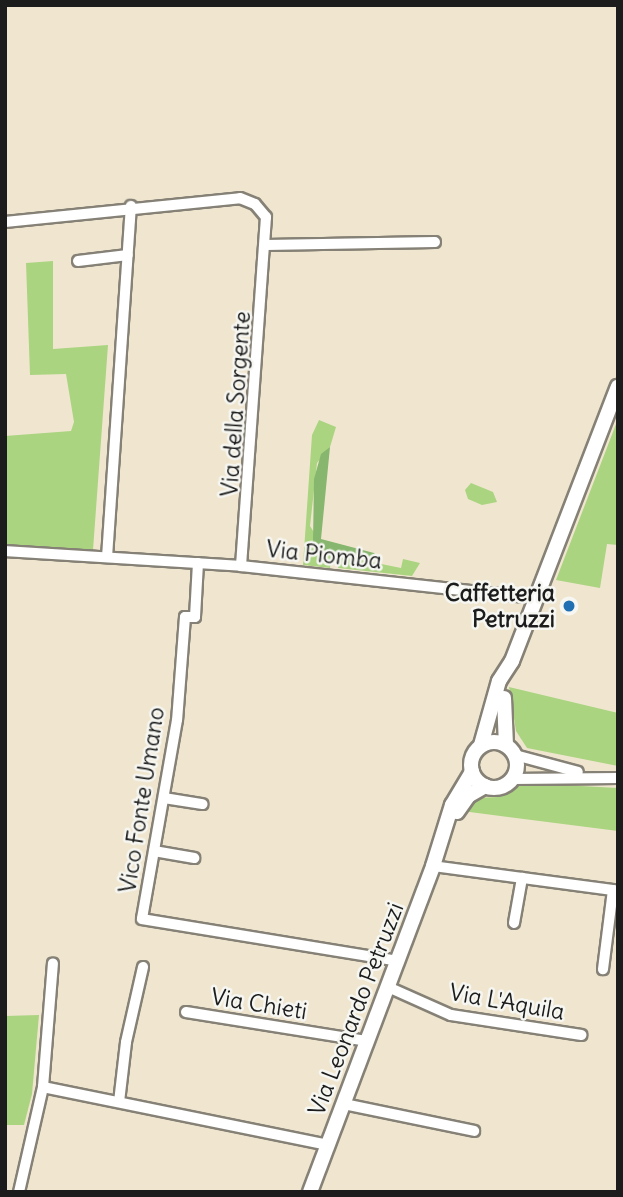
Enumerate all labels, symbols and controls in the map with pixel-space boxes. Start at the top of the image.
street label: Via della Sorgente [216,310,256,498]
street label: Via Piomba [265,535,383,575]
place label: Caffetteria Petruzzi [445,579,555,633]
marker: Caffetteria Petruzzi [561,598,577,614]
street label: Vico Fonte Umano [114,705,170,895]
street label: Via Leonardo Petruzzi [303,899,409,1119]
street label: Via L'Aquila [447,978,567,1026]
street label: Via Chieti [209,983,309,1025]

